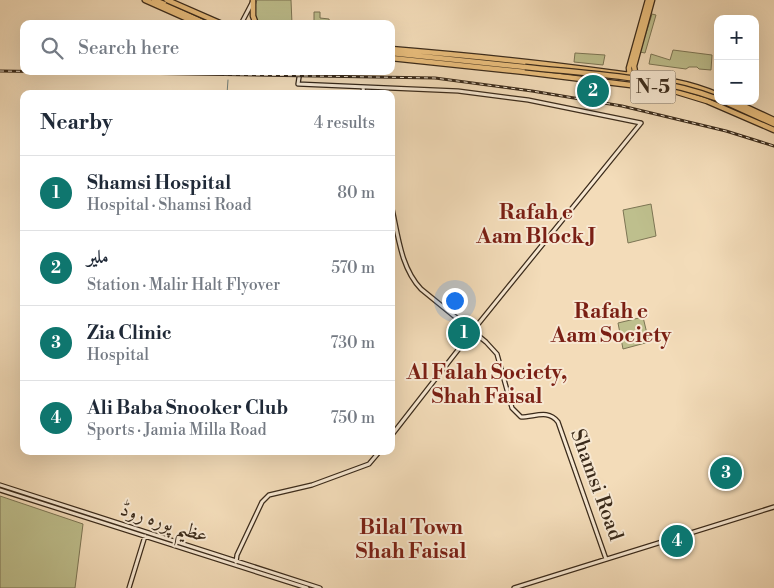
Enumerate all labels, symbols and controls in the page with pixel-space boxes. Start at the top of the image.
map controls [714,15,759,105]
button: + [714,15,759,60]
search box [20,20,395,75]
icon: search [38,34,66,62]
text: Search here [78,36,179,60]
button: − [714,60,759,105]
road number: N-5 [630,70,676,104]
pin: 2 [577,72,609,110]
text: Nearby [40,110,113,136]
text: 4 results [314,113,375,133]
text: Shamsi Hospital [87,171,231,195]
text: 1 [52,183,60,203]
text: 80 m [337,183,375,203]
text: Hospital · Shamsi Road [87,195,252,215]
district label: Rafah e Aam Block J [475,200,596,250]
text: ملیر [87,245,109,269]
text: 2 [51,258,61,278]
text: 570 m [331,258,375,278]
text: Station · Malir Halt Flyover [87,275,280,295]
your location [442,288,468,314]
district label: Rafah e Aam Society [550,299,672,349]
pin: 1 [448,314,480,352]
text: Zia Clinic [87,321,172,345]
text: 3 [51,333,61,353]
text: 730 m [330,333,375,353]
text: Hospital [87,345,149,365]
district label: Al Falah Society, Shah Faisal [406,360,567,410]
text: Ali Baba Snooker Club [87,396,288,420]
text: 4 [51,408,61,428]
text: 750 m [331,408,375,428]
text: Sports · Jamia Milla Road [87,420,267,440]
street label: Shamsi Road [564,426,628,545]
pin: 3 [710,454,742,492]
street label: عظیم پورہ روڈ [115,497,211,555]
district label: Bilal Town Shah Faisal [356,515,467,565]
pin: 4 [661,522,693,560]

